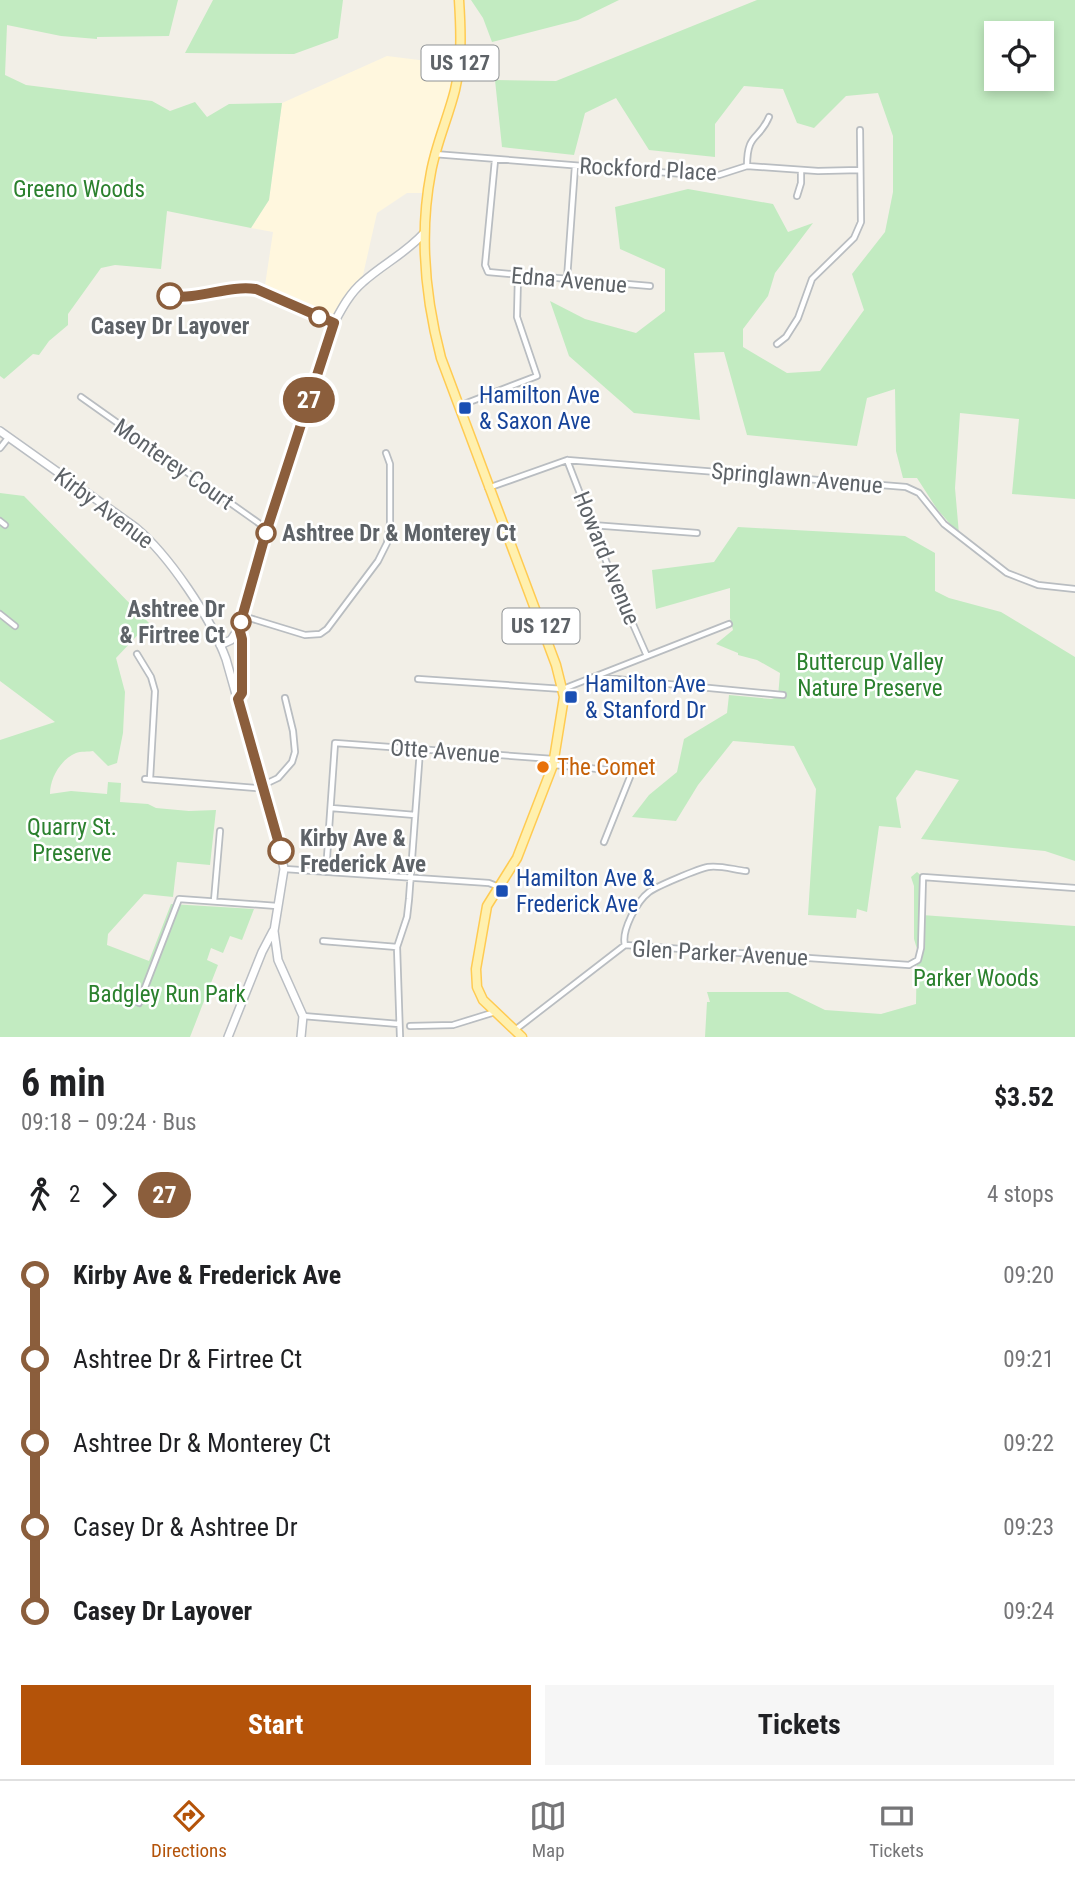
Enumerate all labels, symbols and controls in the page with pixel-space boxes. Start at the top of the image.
map controls [984,21,1054,91]
button: locate [984,21,1054,91]
road number: US 127 [421,46,498,80]
street label: Rockford Place [579,152,717,187]
park label: Greeno Woods [13,176,145,203]
street label: Edna Avenue [510,262,628,299]
marker: Casey Dr Layover [157,283,183,309]
unlabelled marker [309,307,329,327]
place label: Casey Dr Layover [91,313,250,340]
line badge: 27 [278,377,340,423]
place label: Hamilton Ave & Saxon Ave [479,382,600,435]
text: 27 [297,386,321,414]
marker: Hamilton Ave & Saxon Ave [457,400,473,416]
street label: Monterey Court [109,413,239,516]
street label: Springlawn Avenue [710,458,884,499]
street label: Kirby Avenue [49,462,159,554]
street label: Howard Avenue [568,488,646,629]
place label: Ashtree Dr & Monterey Ct [282,520,516,547]
marker: Ashtree Dr & Monterey Ct [256,523,276,543]
place label: Ashtree Dr & Firtree Ct [120,596,225,649]
road number: US 127 [503,608,580,644]
marker: Ashtree Dr & Firtree Ct [231,612,251,632]
park label: Buttercup Valley Nature Preserve [796,649,944,702]
place label: Hamilton Ave & Stanford Dr [585,671,706,724]
marker: Hamilton Ave & Stanford Dr [563,689,579,705]
street label: Otte Avenue [389,734,501,769]
place label: The Comet [557,754,656,781]
marker: The Comet [535,759,551,775]
park label: Quarry St. Preserve [27,814,117,867]
place label: Kirby Ave & Frederick Ave [300,825,426,878]
marker: Kirby Ave & Frederick Ave [268,838,294,864]
place label: Hamilton Ave & Frederick Ave [516,865,655,918]
marker: Hamilton Ave & Frederick Ave [494,883,510,899]
street label: Glen Parker Avenue [631,935,809,972]
park label: Parker Woods [913,965,1039,992]
park label: Badgley Run Park [88,981,247,1008]
text: 6 min [21,1061,105,1105]
text: $3.52 [994,1082,1054,1112]
text: 09:18 – 09:24 · Bus [21,1109,197,1136]
icon: walk [21,1176,59,1214]
icon: forward [90,1176,128,1214]
text: 2 [69,1181,80,1208]
text: 27 [152,1181,177,1209]
text: 4 stops [987,1181,1054,1208]
text: Kirby Ave & Frederick Ave [73,1260,341,1290]
text: 09:20 [1003,1262,1054,1289]
text: Ashtree Dr & Firtree Ct [73,1344,302,1374]
text: 09:21 [1003,1346,1054,1373]
text: Ashtree Dr & Monterey Ct [73,1428,331,1458]
text: 09:22 [1003,1430,1054,1457]
text: Casey Dr & Ashtree Dr [73,1512,298,1542]
text: 09:23 [1003,1514,1054,1541]
text: Casey Dr Layover [73,1596,252,1626]
text: 09:24 [1003,1598,1054,1625]
button: Start [21,1685,531,1765]
button: Tickets [545,1685,1054,1765]
tab: Directions [151,1797,227,1862]
tab: Map [529,1797,567,1862]
tab: Tickets [869,1797,924,1862]

